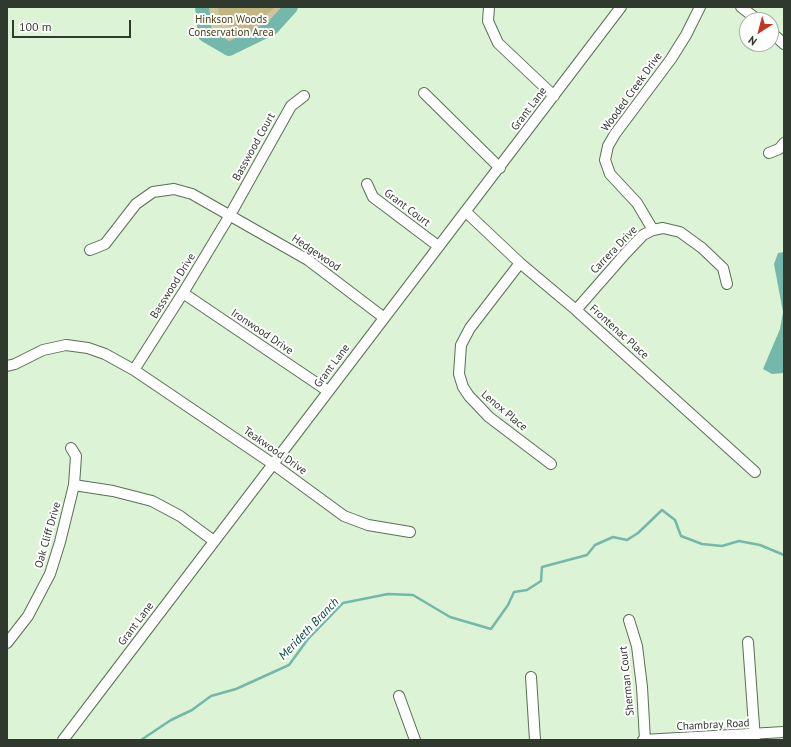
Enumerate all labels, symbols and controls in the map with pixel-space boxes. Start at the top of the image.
scale bar [14,12,133,38]
north arrow [739,12,779,52]
park label: Hinkson Woods Conservation Area [188,13,274,39]
text: 100 m [19,19,52,34]
text: N [745,33,760,49]
street label: Wooded Creek Drive [599,50,665,134]
street label: Grant Lane [508,85,550,133]
street label: Basswood Court [230,111,278,183]
street label: Grant Court [381,186,433,230]
street label: Carrera Drive [588,223,640,277]
street label: Hedgewood [289,232,343,274]
street label: Basswood Drive [148,251,198,321]
street label: Frontenac Place [587,302,651,362]
street label: Ironwood Drive [228,306,296,358]
street label: Grant Lane [311,342,353,390]
street label: Lenox Place [478,388,530,434]
street label: Teakwood Drive [241,424,309,478]
street label: Oak Cliff Drive [32,500,64,570]
water label: Merideth Branch [276,595,342,663]
street label: Grant Lane [115,600,157,648]
street label: Sherman Court [617,645,637,717]
street label: Chambray Road [676,716,750,734]

